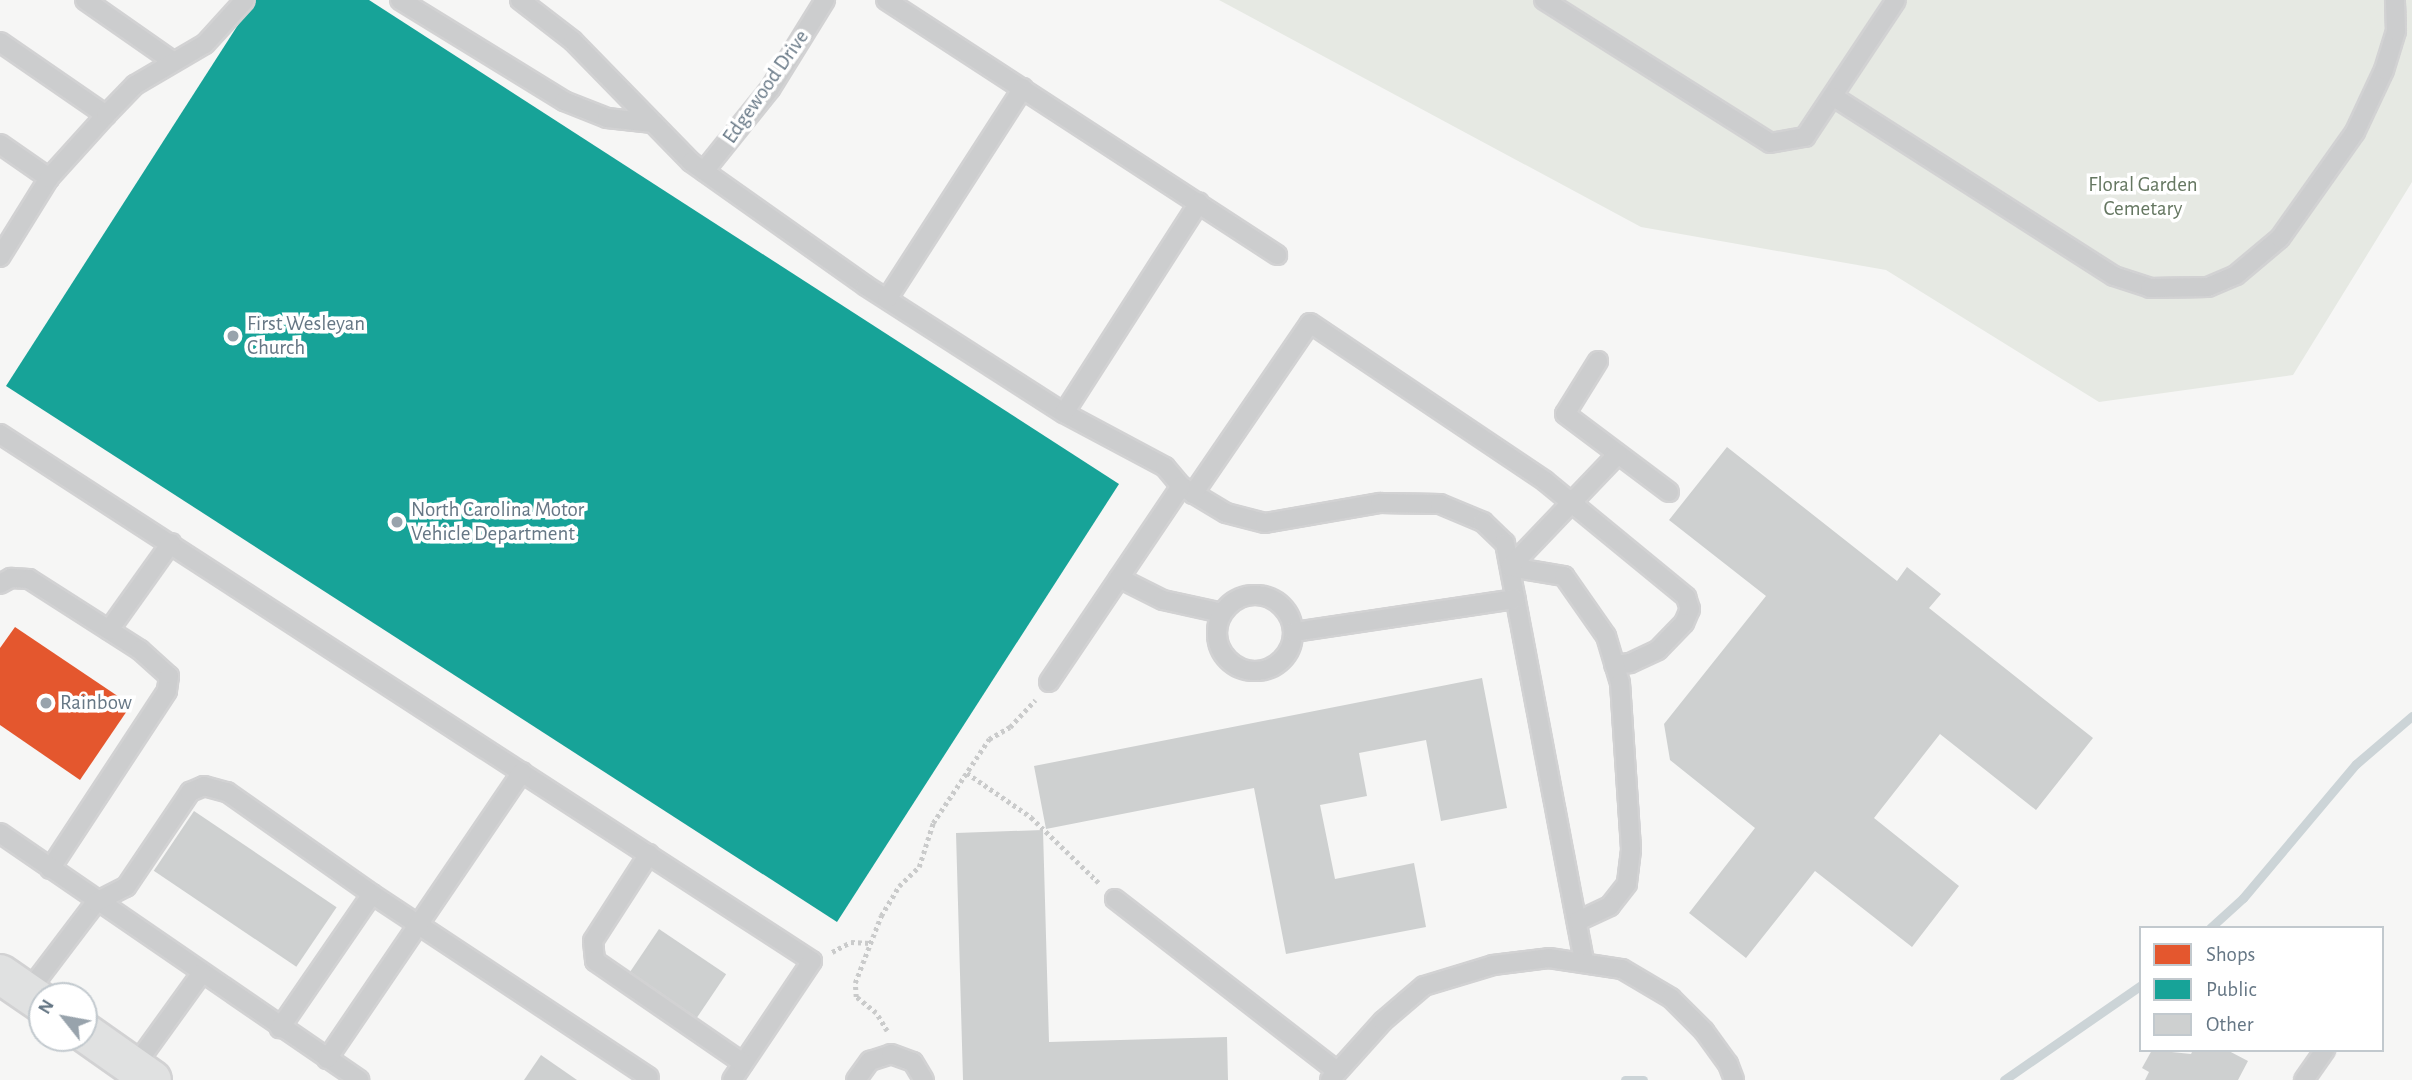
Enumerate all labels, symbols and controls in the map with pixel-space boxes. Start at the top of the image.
street label: Edgewood Drive [718,25,814,149]
park label: Floral Garden Cemetary [2088,172,2198,222]
place label: First Wesleyan Church [247,311,365,361]
marker: First Wesleyan Church [225,328,241,344]
place label: North Carolina Motor Vehicle Department [411,497,584,547]
marker: North Carolina Motor Vehicle Department [389,514,405,530]
place label: Rainbow [60,690,132,716]
marker: Rainbow [38,695,54,711]
legend [2139,926,2384,1052]
text: Shops [2206,944,2255,965]
text: Public [2206,979,2256,1000]
north arrow [28,982,98,1052]
text: N [35,996,58,1018]
text: Other [2206,1014,2253,1035]

